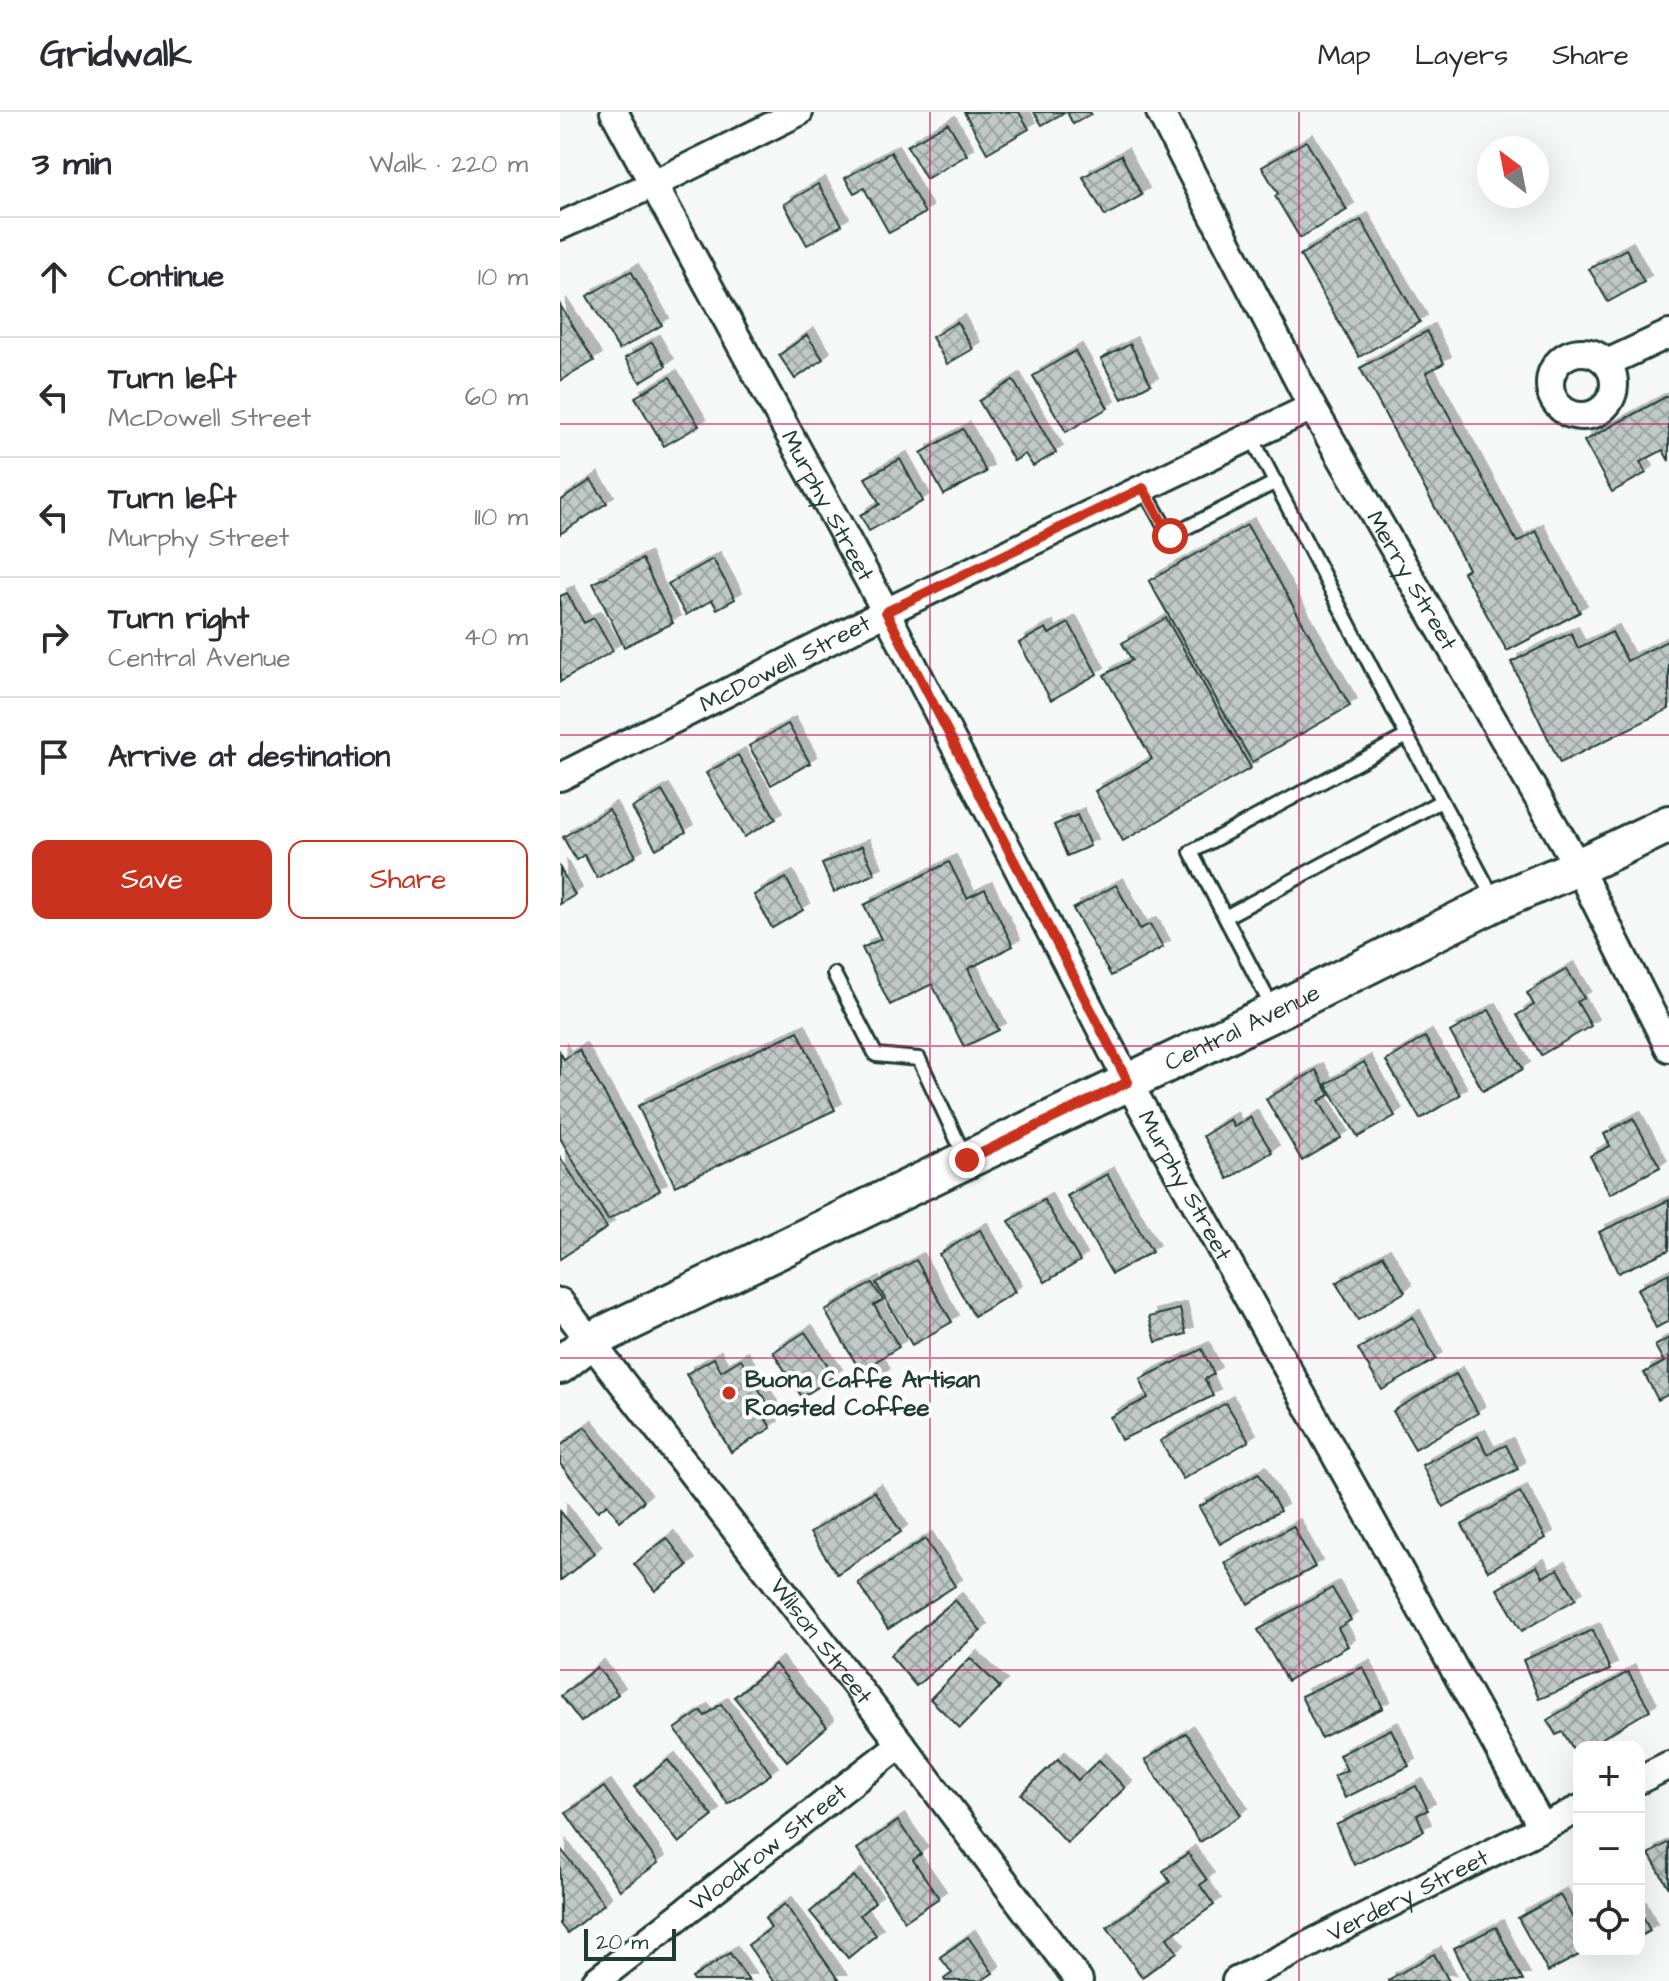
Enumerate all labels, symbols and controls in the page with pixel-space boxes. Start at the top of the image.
text: Gridwalk [40,29,192,81]
text: Map [1318,36,1371,75]
text: Layers [1415,36,1508,75]
text: Share [1552,36,1629,75]
north arrow [1477,136,1549,208]
text: 3 min [32,140,112,188]
text: Walk · 220 m [369,146,528,182]
icon: ahead [32,255,76,299]
text: Continue [108,256,224,298]
text: 10 m [478,259,528,295]
text: Turn left [108,358,236,400]
icon: left [32,375,76,419]
text: 60 m [465,379,528,415]
text: McDowell Street [108,400,311,436]
street label: Murphy Street [772,424,882,588]
text: Turn left [108,478,236,520]
icon: left [32,495,76,539]
text: 110 m [474,499,528,535]
street label: Merry Street [1358,505,1465,657]
route start [1152,518,1188,554]
text: Murphy Street [108,520,289,556]
text: Turn right [108,598,249,640]
street label: McDowell Street [694,606,877,722]
icon: right [32,615,76,659]
text: 40 m [463,619,528,655]
text: Central Avenue [108,640,291,676]
icon: arrive [32,735,76,779]
text: Arrive at destination [108,736,390,778]
button: Save [32,840,272,919]
button: Share [288,840,528,919]
street label: Central Avenue [1159,976,1326,1080]
street label: Murphy Street [1129,1104,1240,1267]
route end [949,1142,985,1178]
place label: Buona Caffe Artisan Roasted Coffee [745,1363,980,1425]
marker: Buona Caffe Artisan Roasted Coffee [720,1384,738,1402]
street label: Wilson Street [761,1571,880,1712]
map controls [1573,1741,1645,1957]
button: + [1573,1741,1645,1813]
street label: Woodrow Street [683,1776,855,1920]
button: − [1573,1813,1645,1885]
street label: Verdery Street [1322,1841,1495,1951]
button: locate [1573,1885,1645,1957]
scale bar [584,1925,676,1961]
text: 20 m [596,1927,648,1958]

